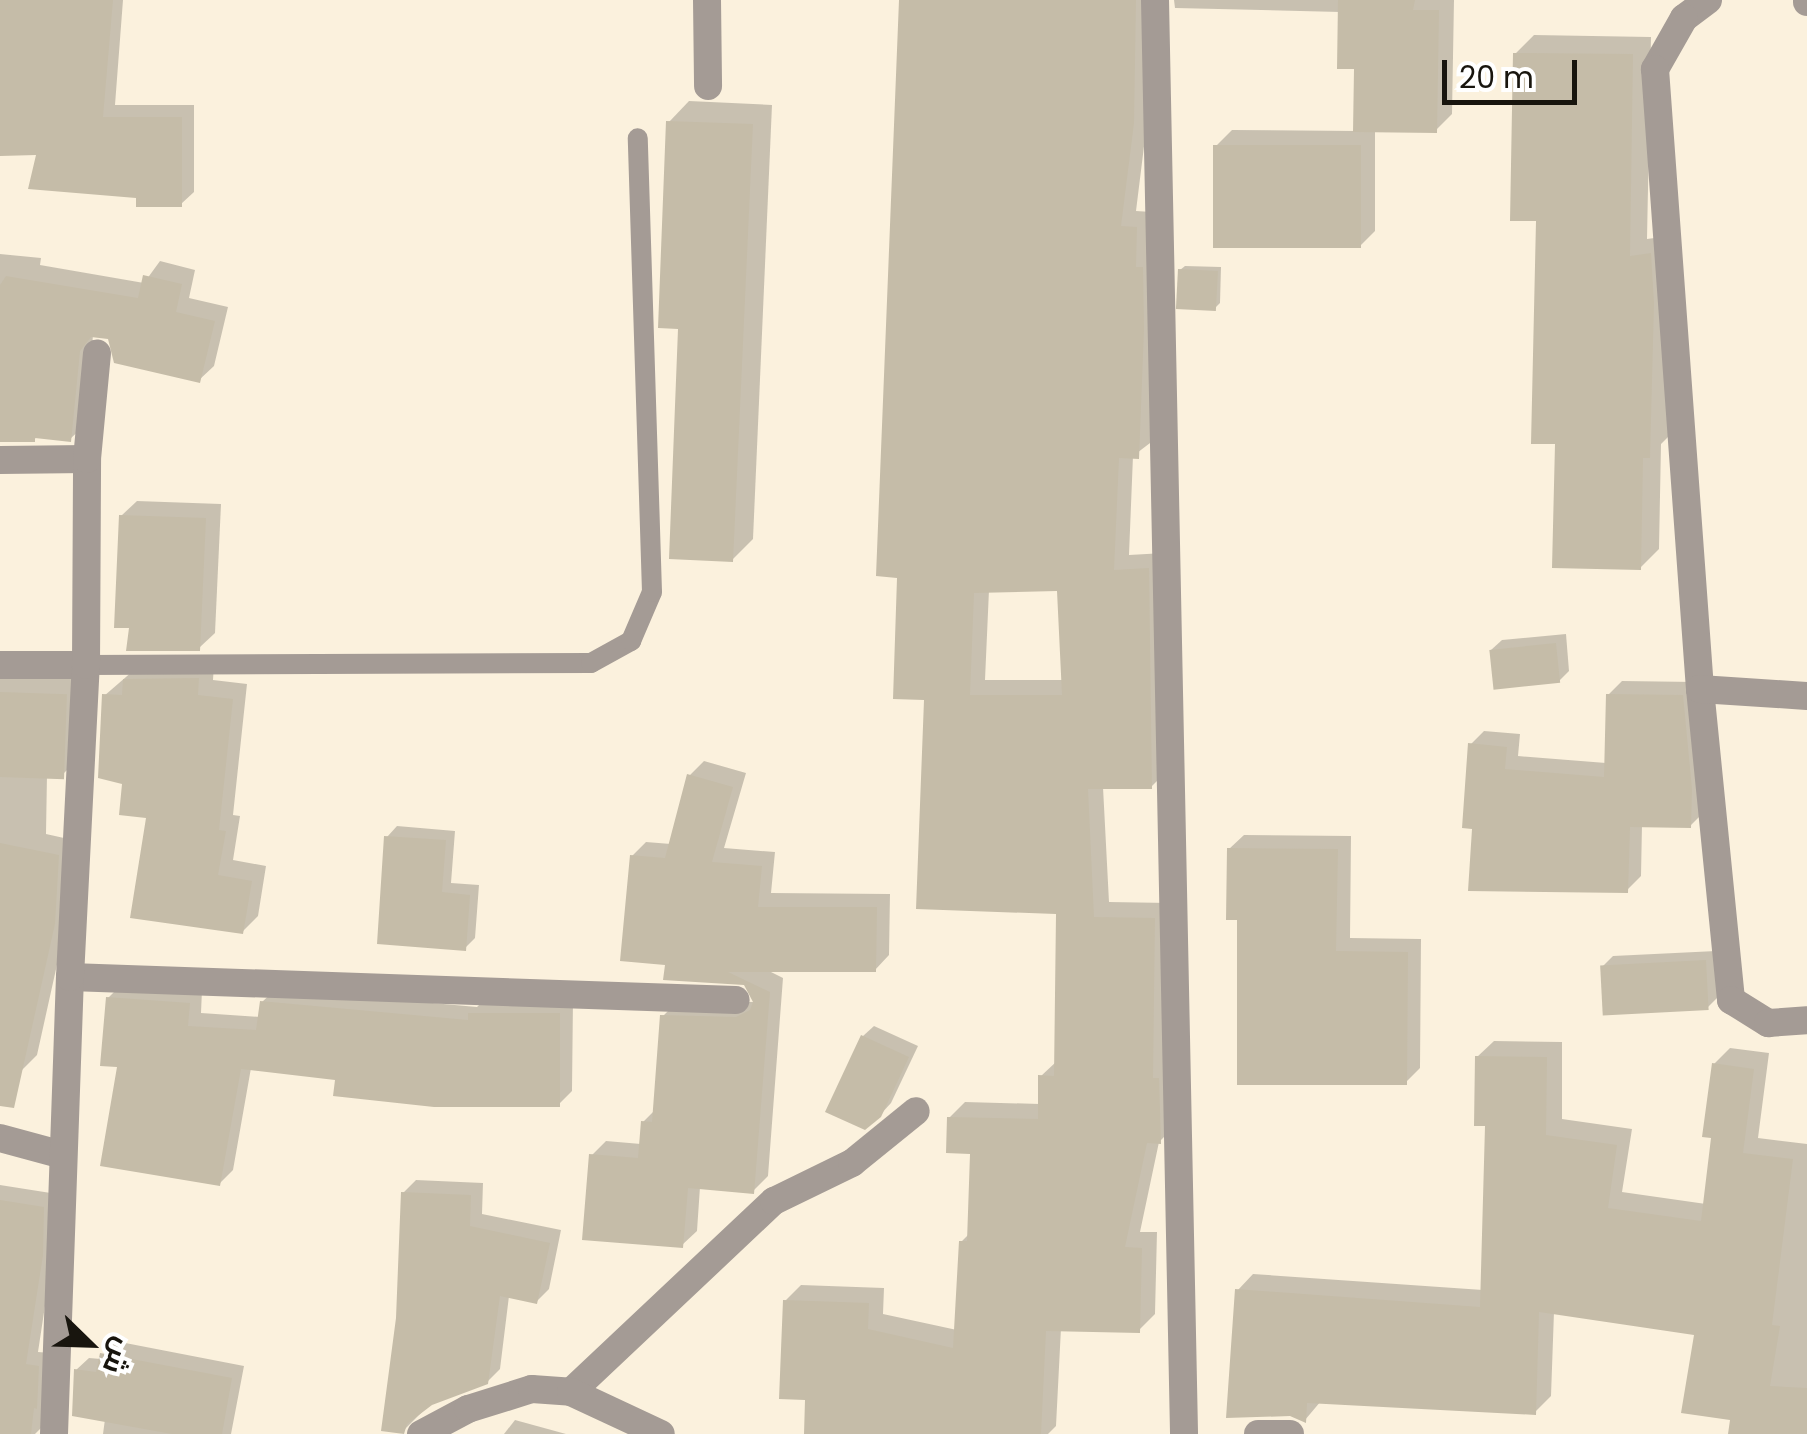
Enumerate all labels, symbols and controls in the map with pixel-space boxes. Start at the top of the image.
scale bar [1447,40,1582,102]
text: 20 m [1459,56,1534,99]
north arrow [40,1294,140,1394]
text: ش [93,1332,143,1380]

